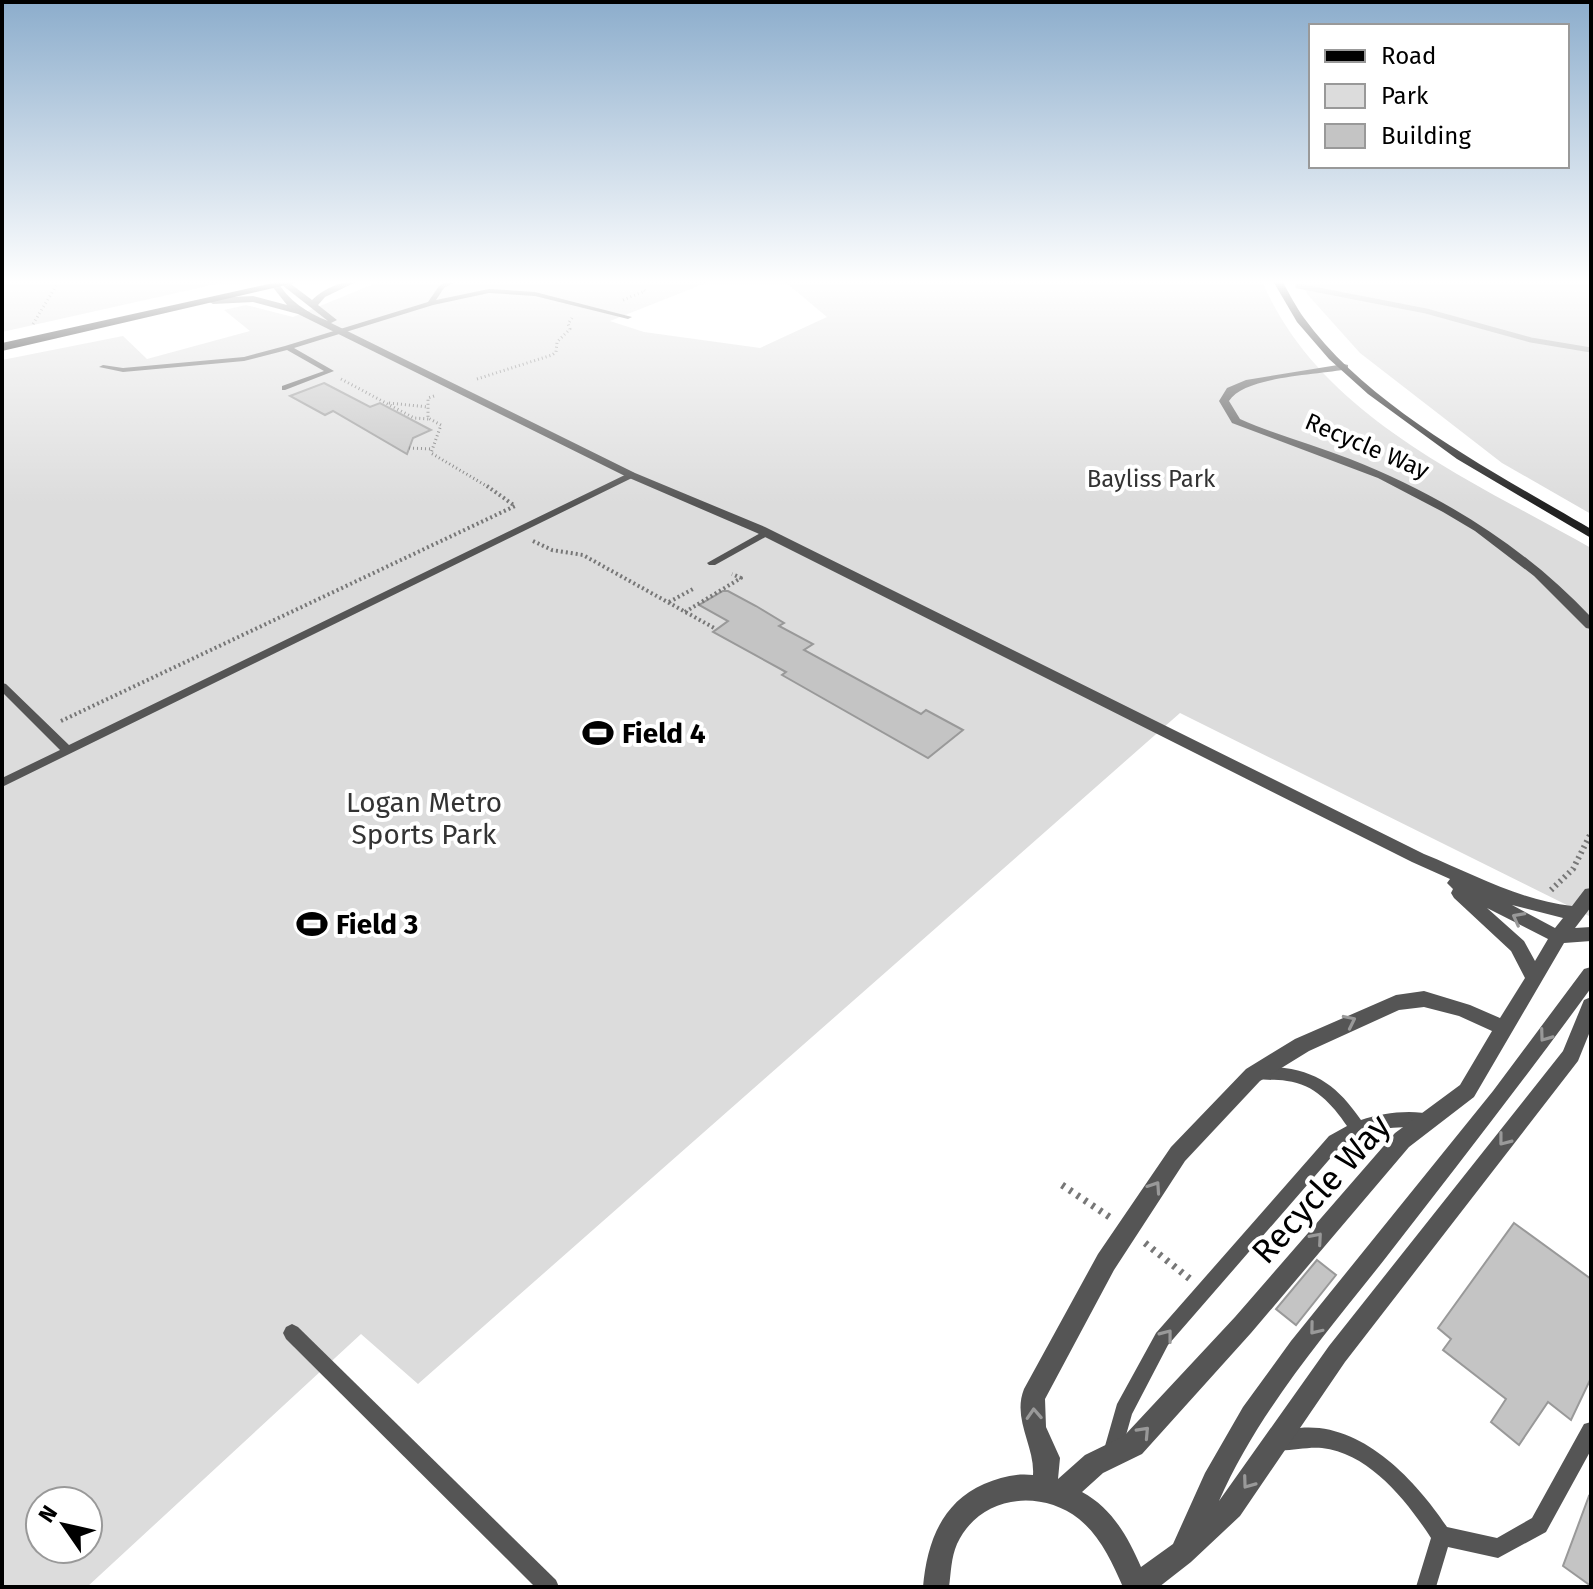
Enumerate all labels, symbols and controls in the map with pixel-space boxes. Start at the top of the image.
legend [1309,24,1569,168]
text: Road [1381,42,1436,70]
text: Park [1381,82,1429,110]
text: Building [1381,122,1471,150]
street label: Recycle Way [1301,407,1433,485]
park label: Bayliss Park [1087,465,1216,493]
sports icon: Field 4 [581,716,615,750]
place label: Field 4 [622,717,706,750]
park label: Logan Metro Sports Park [346,786,502,851]
sports icon: Field 3 [295,907,329,941]
place label: Field 3 [336,908,418,941]
one-way arrow [1511,912,1526,927]
one-way arrow [1342,1015,1356,1031]
one-way arrow [1540,1028,1554,1042]
street label: Recycle Way [1243,1106,1399,1272]
one-way arrow [1499,1131,1513,1146]
one-way arrow [1146,1181,1161,1196]
one-way arrow [1308,1233,1322,1248]
one-way arrow [1310,1320,1325,1334]
one-way arrow [1157,1329,1171,1344]
one-way arrow [1026,1407,1043,1420]
one-way arrow [1135,1427,1149,1442]
one-way arrow [1244,1475,1258,1489]
north arrow [24,1485,104,1565]
text: N [33,1500,63,1528]

